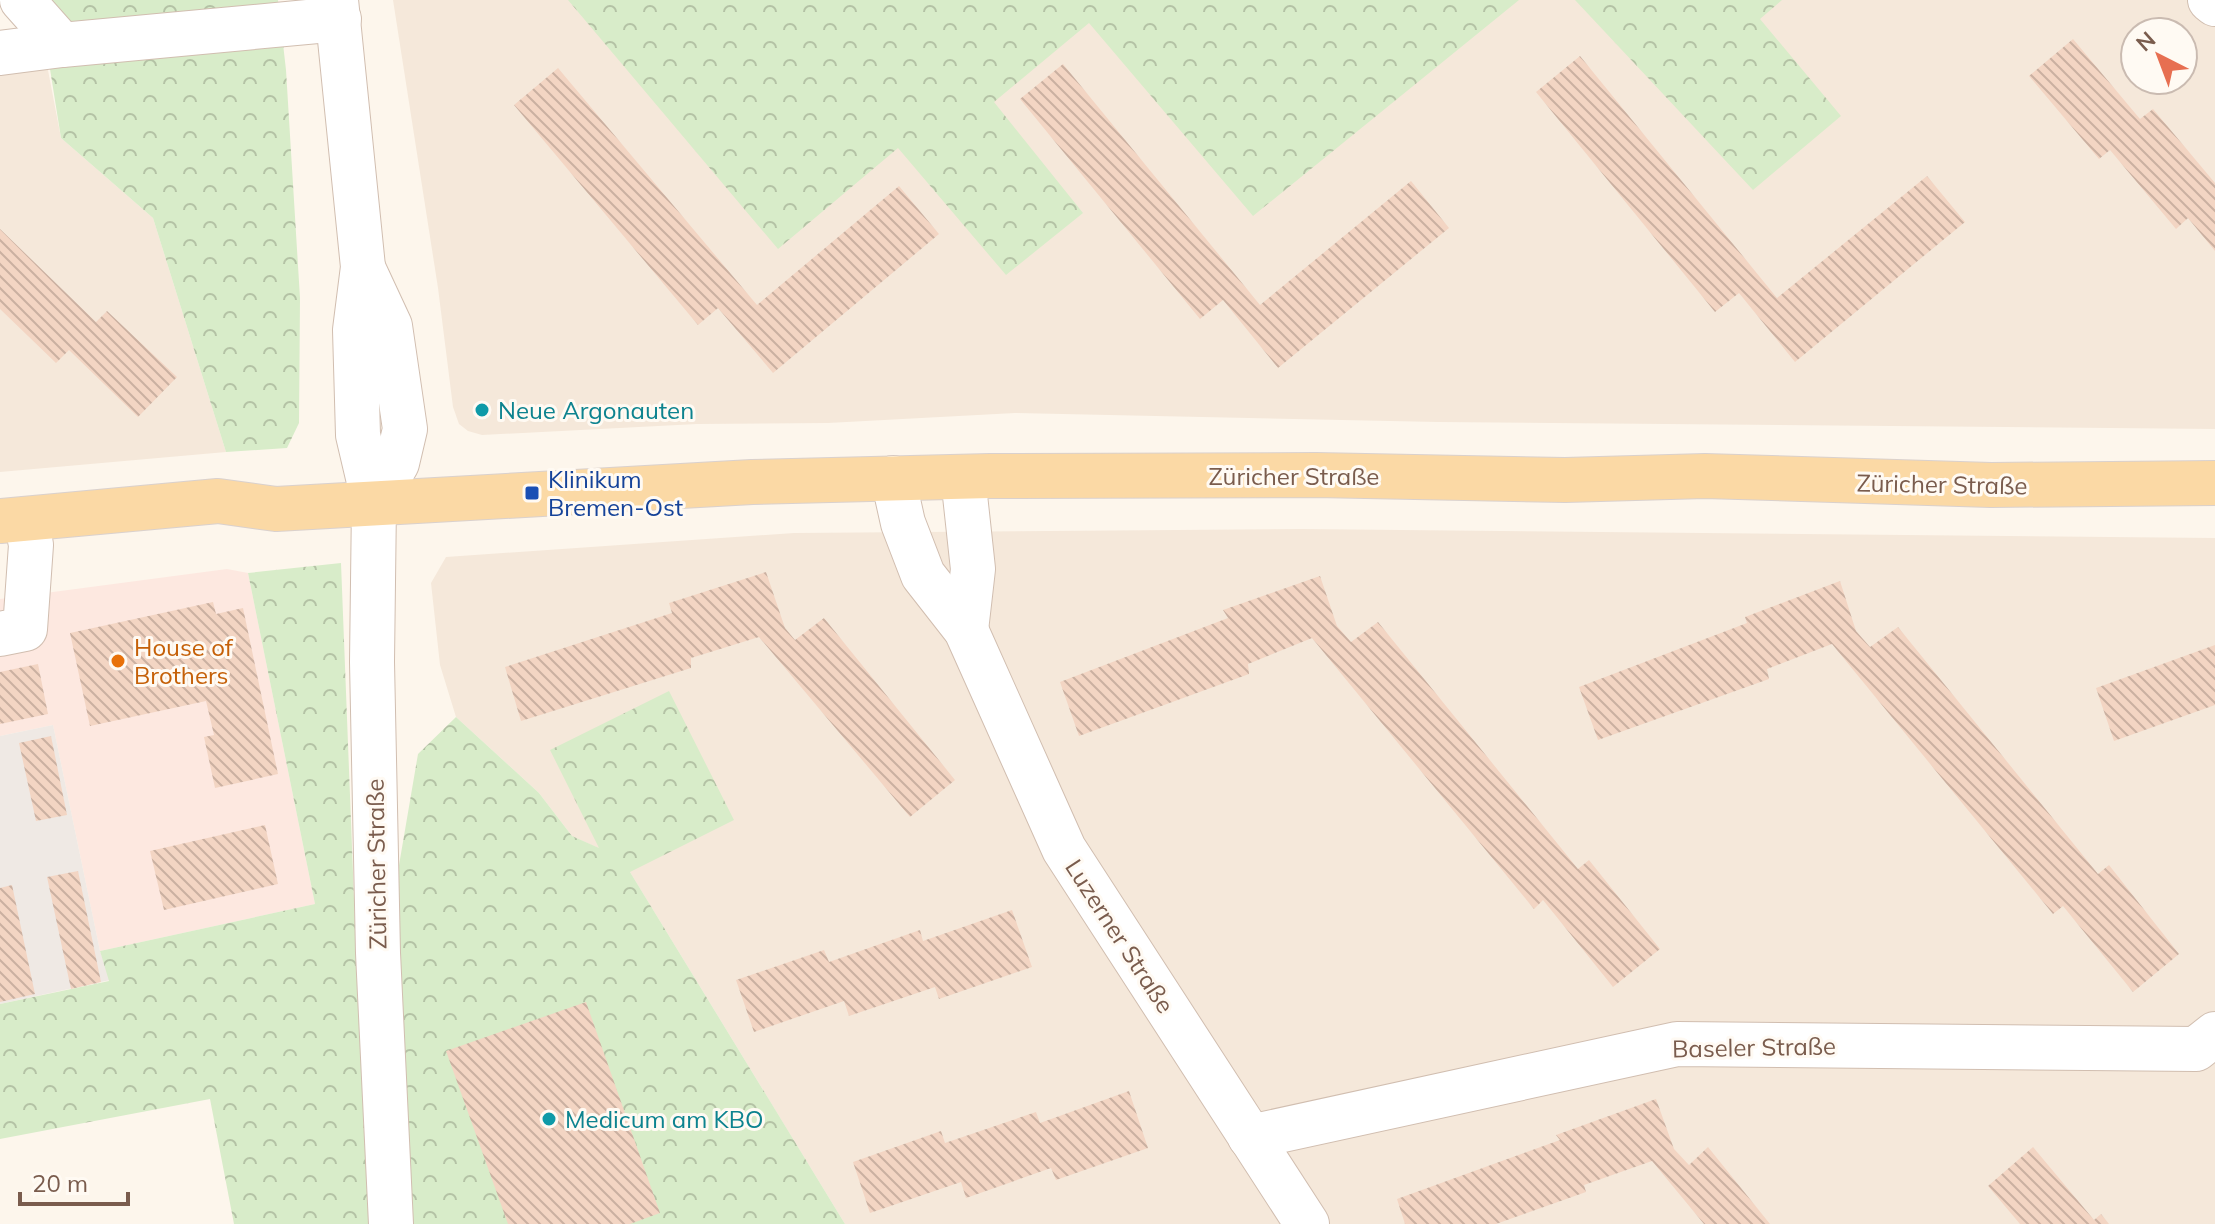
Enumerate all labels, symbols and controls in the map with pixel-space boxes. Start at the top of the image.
north arrow [2119,16,2199,96]
text: N [2130,25,2161,57]
place label: Neue Argonauten [498,395,694,425]
marker: Neue Argonauten [473,401,491,419]
street label: Züricher Straße [1209,461,1379,491]
place label: Klinikum Bremen-Ost [548,464,683,522]
street label: Züricher Straße [1856,468,2028,500]
marker: Klinikum Bremen-Ost [523,484,541,502]
place label: House of Brothers [134,632,234,690]
marker: House of Brothers [109,652,127,670]
street label: Züricher Straße [360,778,392,950]
street label: Luzerner Straße [1059,853,1181,1019]
street label: Baseler Straße [1672,1031,1836,1063]
place label: Medicum am KBO [565,1104,764,1134]
marker: Medicum am KBO [540,1110,558,1128]
scale bar [20,1156,128,1206]
text: 20 m [32,1168,88,1198]

